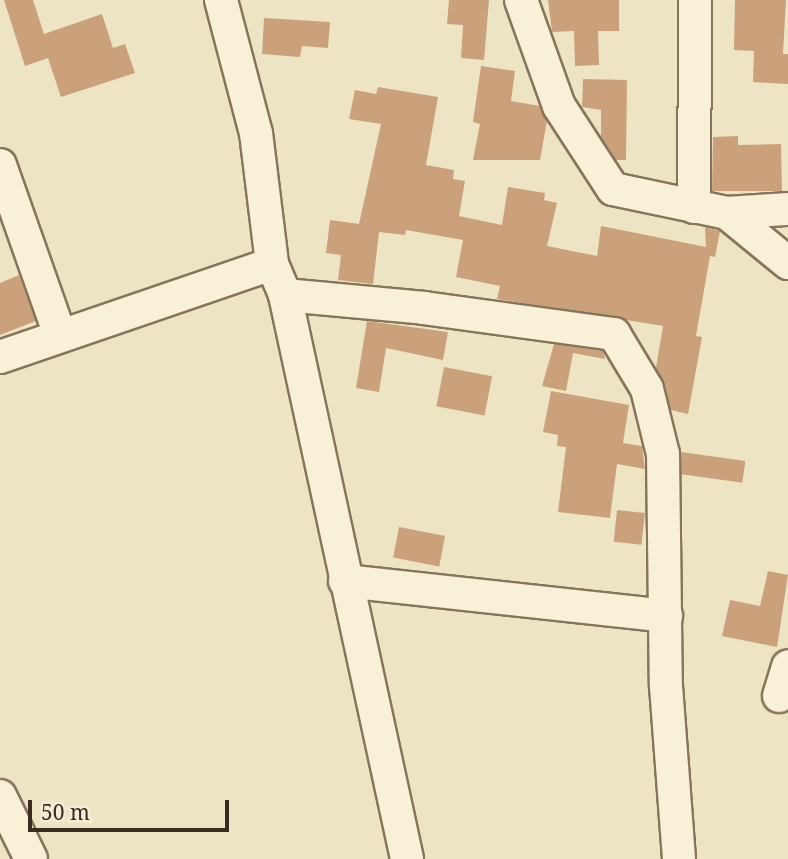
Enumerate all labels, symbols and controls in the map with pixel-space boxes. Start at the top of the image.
scale bar [32,786,233,830]
text: 50 m [41,798,90,826]

